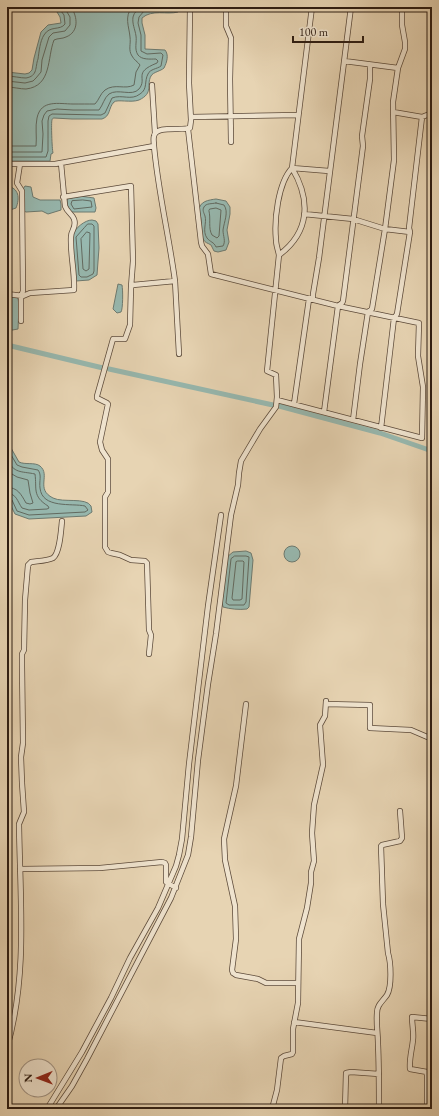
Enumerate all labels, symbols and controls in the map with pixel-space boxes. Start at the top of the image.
scale bar [293,18,363,44]
text: 100 m [299,24,329,40]
north arrow [18,1058,58,1098]
text: N [21,1074,35,1083]

